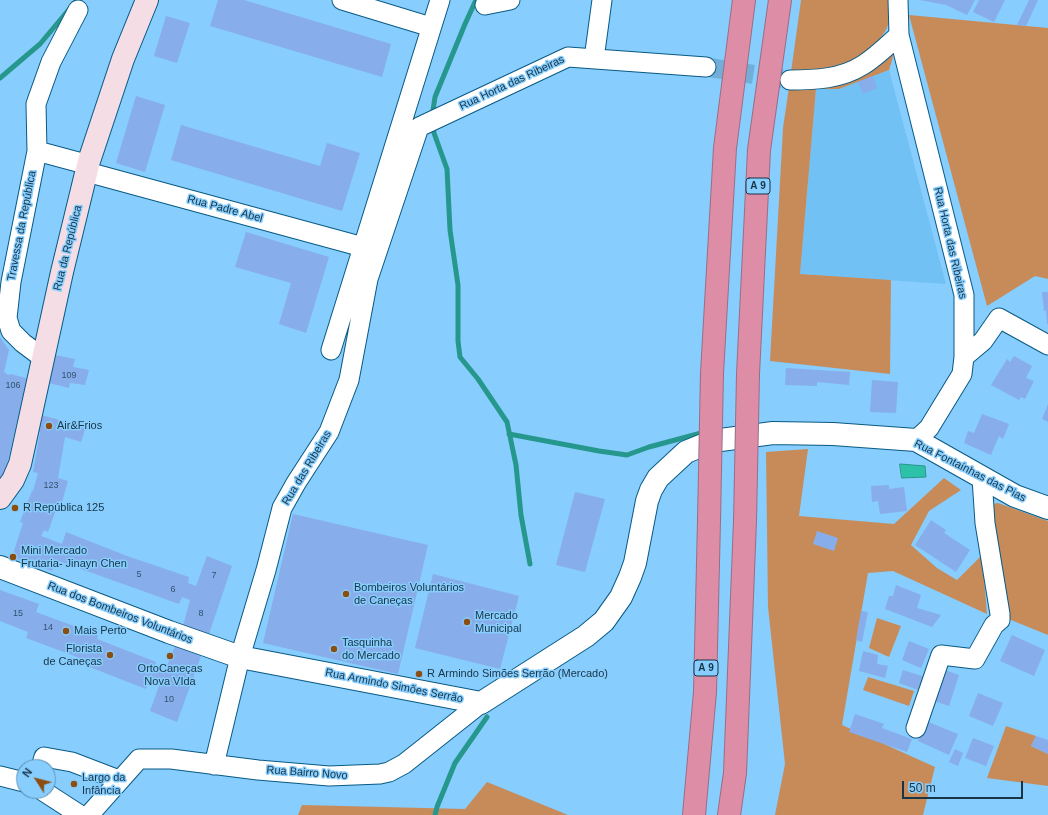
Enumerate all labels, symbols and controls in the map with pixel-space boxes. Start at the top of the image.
street label: Rua Horta das Ribeiras [457,53,567,113]
street label: Travessa da República [5,170,39,282]
road number: A 9 [746,178,770,194]
street label: Rua Horta das Ribeiras [931,186,969,300]
street label: Rua Padre Abel [186,193,264,225]
street label: Rua da República [51,204,85,292]
house number: 109 [61,371,77,381]
house number: 106 [5,381,21,391]
place label: Air&Frios [57,419,102,433]
marker: Air&Frios [44,421,54,431]
street label: Rua das Ribeiras [280,428,334,508]
street label: Rua Fontaínhas das Pias [912,437,1028,505]
house number: 123 [43,481,59,491]
place label: R República 125 [23,501,104,515]
marker: R República 125 [10,503,20,513]
place label: Mini Mercado Frutaria- Jinayn Chen [21,544,127,570]
marker: Mini Mercado Frutaria- Jinayn Chen [8,552,18,562]
house number: 5 [136,570,142,580]
house number: 7 [211,571,217,581]
street label: Rua dos Bombeiros Voluntários [46,579,194,647]
place label: Bombeiros Voluntários de Caneças [354,581,464,607]
house number: 6 [170,585,176,595]
marker: Bombeiros Voluntários de Caneças [341,589,351,599]
house number: 15 [13,609,23,619]
house number: 8 [198,609,204,619]
place label: Mercado Municipal [475,609,521,635]
marker: Mercado Municipal [462,617,472,627]
house number: 14 [43,623,53,633]
place label: Mais Perto [74,624,127,638]
marker: Mais Perto [61,626,71,636]
place label: Tasquinha do Mercado [342,636,400,662]
place label: Florista de Caneças [43,642,102,668]
marker: Tasquinha do Mercado [329,644,339,654]
marker: Florista de Caneças [105,650,115,660]
marker: OrtoCaneças Nova VIda [165,651,175,661]
road number: A 9 [694,660,718,676]
place label: OrtoCaneças Nova VIda [138,662,202,688]
street label: Rua Armindo Simões Serrão [324,666,464,706]
place label: R Armindo Simões Serrão (Mercado) [427,667,608,681]
marker: R Armindo Simões Serrão (Mercado) [414,669,424,679]
house number: 10 [164,695,174,705]
north arrow [16,759,56,799]
street label: Rua Bairro Novo [266,764,348,782]
text: N [20,766,34,779]
place label: Largo da Infância [82,771,125,797]
scale bar [904,773,1025,799]
marker: Largo da Infância [69,779,79,789]
text: 50 m [909,781,936,795]

